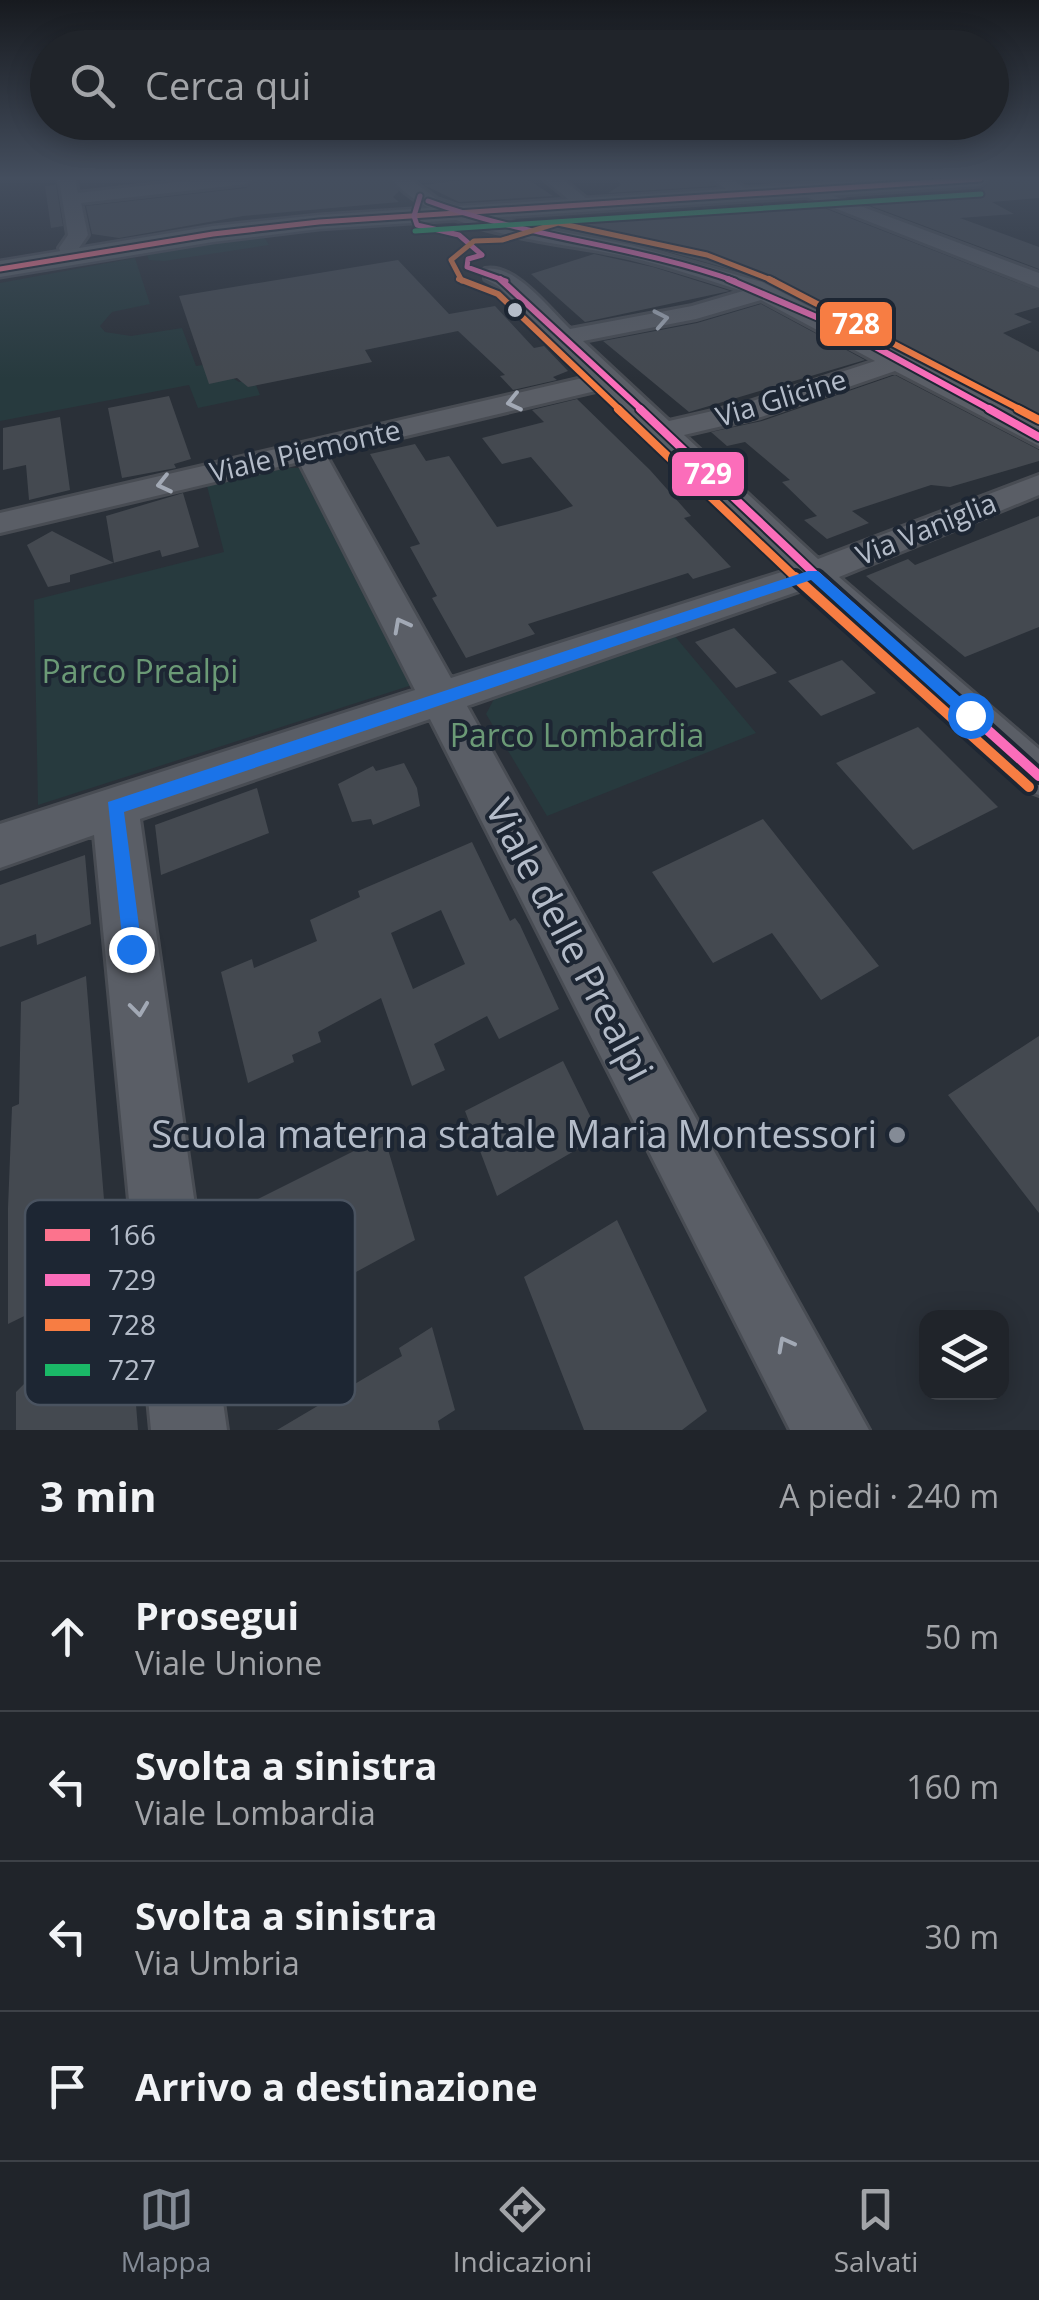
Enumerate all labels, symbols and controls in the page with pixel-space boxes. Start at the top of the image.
search box [30,30,1009,140]
icon: search [65,58,120,113]
text: Cerca qui [145,59,311,111]
unlabelled marker [505,300,525,320]
line badge: 728 [818,300,894,348]
text: 728 [832,304,880,342]
one-way arrow [652,309,669,330]
street label: Via Glicine [711,359,851,435]
one-way arrow [506,390,523,411]
street label: Viale Piemonte [206,410,404,490]
line badge: 729 [670,450,746,498]
text: 729 [684,454,732,492]
one-way arrow [156,472,173,493]
street label: Via Vaniglia [850,483,1001,573]
one-way arrow [394,617,413,636]
park label: Parco Prealpi [42,649,238,692]
route start [948,693,994,739]
park label: Parco Lombardia [450,713,704,756]
street label: Viale delle Prealpi [474,789,667,1089]
route end [109,927,155,973]
one-way arrow [127,1000,148,1017]
place label: Scuola materna statale Maria Montessori [151,1107,877,1159]
marker: Scuola materna statale Maria Montessori [886,1124,908,1146]
legend [25,1200,355,1405]
text: 166 [108,1215,156,1253]
text: 729 [108,1260,156,1298]
text: 728 [108,1305,156,1343]
map controls [919,1310,1009,1400]
button: layers [919,1310,1009,1400]
one-way arrow [777,1337,797,1355]
text: 727 [108,1350,156,1388]
text: 3 min [40,1467,157,1524]
text: A piedi · 240 m [779,1474,999,1517]
text: Prosegui [135,1589,299,1641]
icon: ahead [40,1609,95,1664]
text: 50 m [924,1615,999,1658]
text: Viale Unione [135,1641,322,1684]
text: Svolta a sinistra [135,1739,437,1791]
icon: left [40,1759,95,1814]
text: 160 m [906,1765,999,1808]
text: Viale Lombardia [135,1791,376,1834]
text: Svolta a sinistra [135,1889,437,1941]
icon: left [40,1909,95,1964]
text: 30 m [924,1915,999,1958]
text: Via Umbria [135,1941,300,1984]
icon: arrive [40,2059,95,2114]
text: Arrivo a destinazione [135,2060,538,2112]
tab: Mappa [121,2182,211,2280]
tab: Indicazioni [453,2182,592,2280]
tab: Salvati [834,2182,918,2280]

